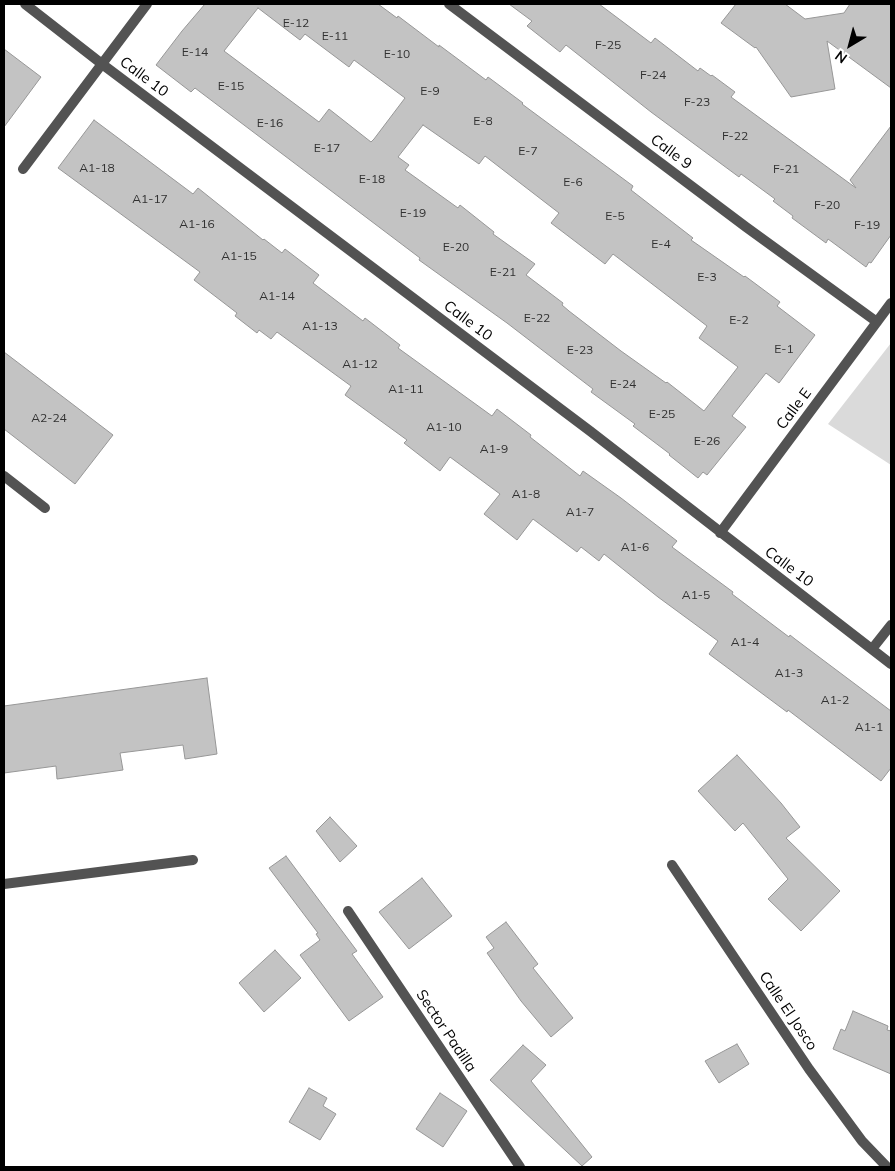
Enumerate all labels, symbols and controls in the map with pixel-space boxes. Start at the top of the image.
house number: E-12 [283,16,309,30]
north arrow [825,20,875,70]
house number: E-11 [322,29,348,43]
house number: F-25 [595,38,621,52]
house number: E-14 [182,45,208,59]
house number: E-10 [384,47,410,61]
text: N [831,47,851,67]
street label: Calle 10 [116,53,172,101]
house number: F-24 [640,68,666,82]
house number: E-15 [218,79,244,93]
house number: E-9 [420,84,440,98]
house number: F-23 [684,95,710,109]
house number: E-8 [473,114,493,128]
house number: E-16 [257,116,283,130]
house number: F-22 [722,129,748,143]
street label: Calle 9 [647,131,695,173]
house number: E-17 [314,141,340,155]
house number: E-7 [518,144,538,158]
house number: A1-18 [79,161,115,175]
house number: F-21 [773,162,799,176]
house number: E-18 [359,172,385,186]
house number: E-6 [563,175,583,189]
house number: A1-17 [132,192,168,206]
house number: F-20 [814,198,840,212]
house number: E-19 [400,206,426,220]
house number: E-5 [605,209,625,223]
house number: A1-16 [179,217,215,231]
house number: F-19 [854,218,880,232]
house number: E-4 [651,237,671,251]
house number: E-20 [443,240,469,254]
house number: A1-15 [221,249,257,263]
house number: E-21 [490,265,516,279]
house number: E-3 [697,270,717,284]
house number: A1-14 [259,289,295,303]
street label: Calle 10 [440,297,496,345]
house number: E-22 [524,311,550,325]
house number: E-2 [729,313,749,327]
house number: A1-13 [302,319,338,333]
house number: E-1 [774,342,794,356]
house number: E-23 [567,343,593,357]
house number: A1-12 [342,357,378,371]
house number: E-24 [610,377,636,391]
house number: A1-11 [388,382,424,396]
street label: Calle E [773,385,815,433]
house number: E-25 [649,407,675,421]
house number: A2-24 [31,411,67,425]
house number: A1-10 [426,420,462,434]
house number: E-26 [694,434,720,448]
house number: A1-9 [480,442,508,456]
house number: A1-8 [512,487,540,501]
house number: A1-7 [566,505,594,519]
house number: A1-6 [621,540,649,554]
street label: Calle 10 [761,543,817,591]
house number: A1-5 [682,588,710,602]
house number: A1-4 [731,635,759,649]
house number: A1-3 [775,666,803,680]
house number: A1-2 [821,693,849,707]
house number: A1-1 [855,720,883,734]
street label: Calle El Josco [755,968,821,1054]
street label: Sector Padilla [412,987,480,1075]

